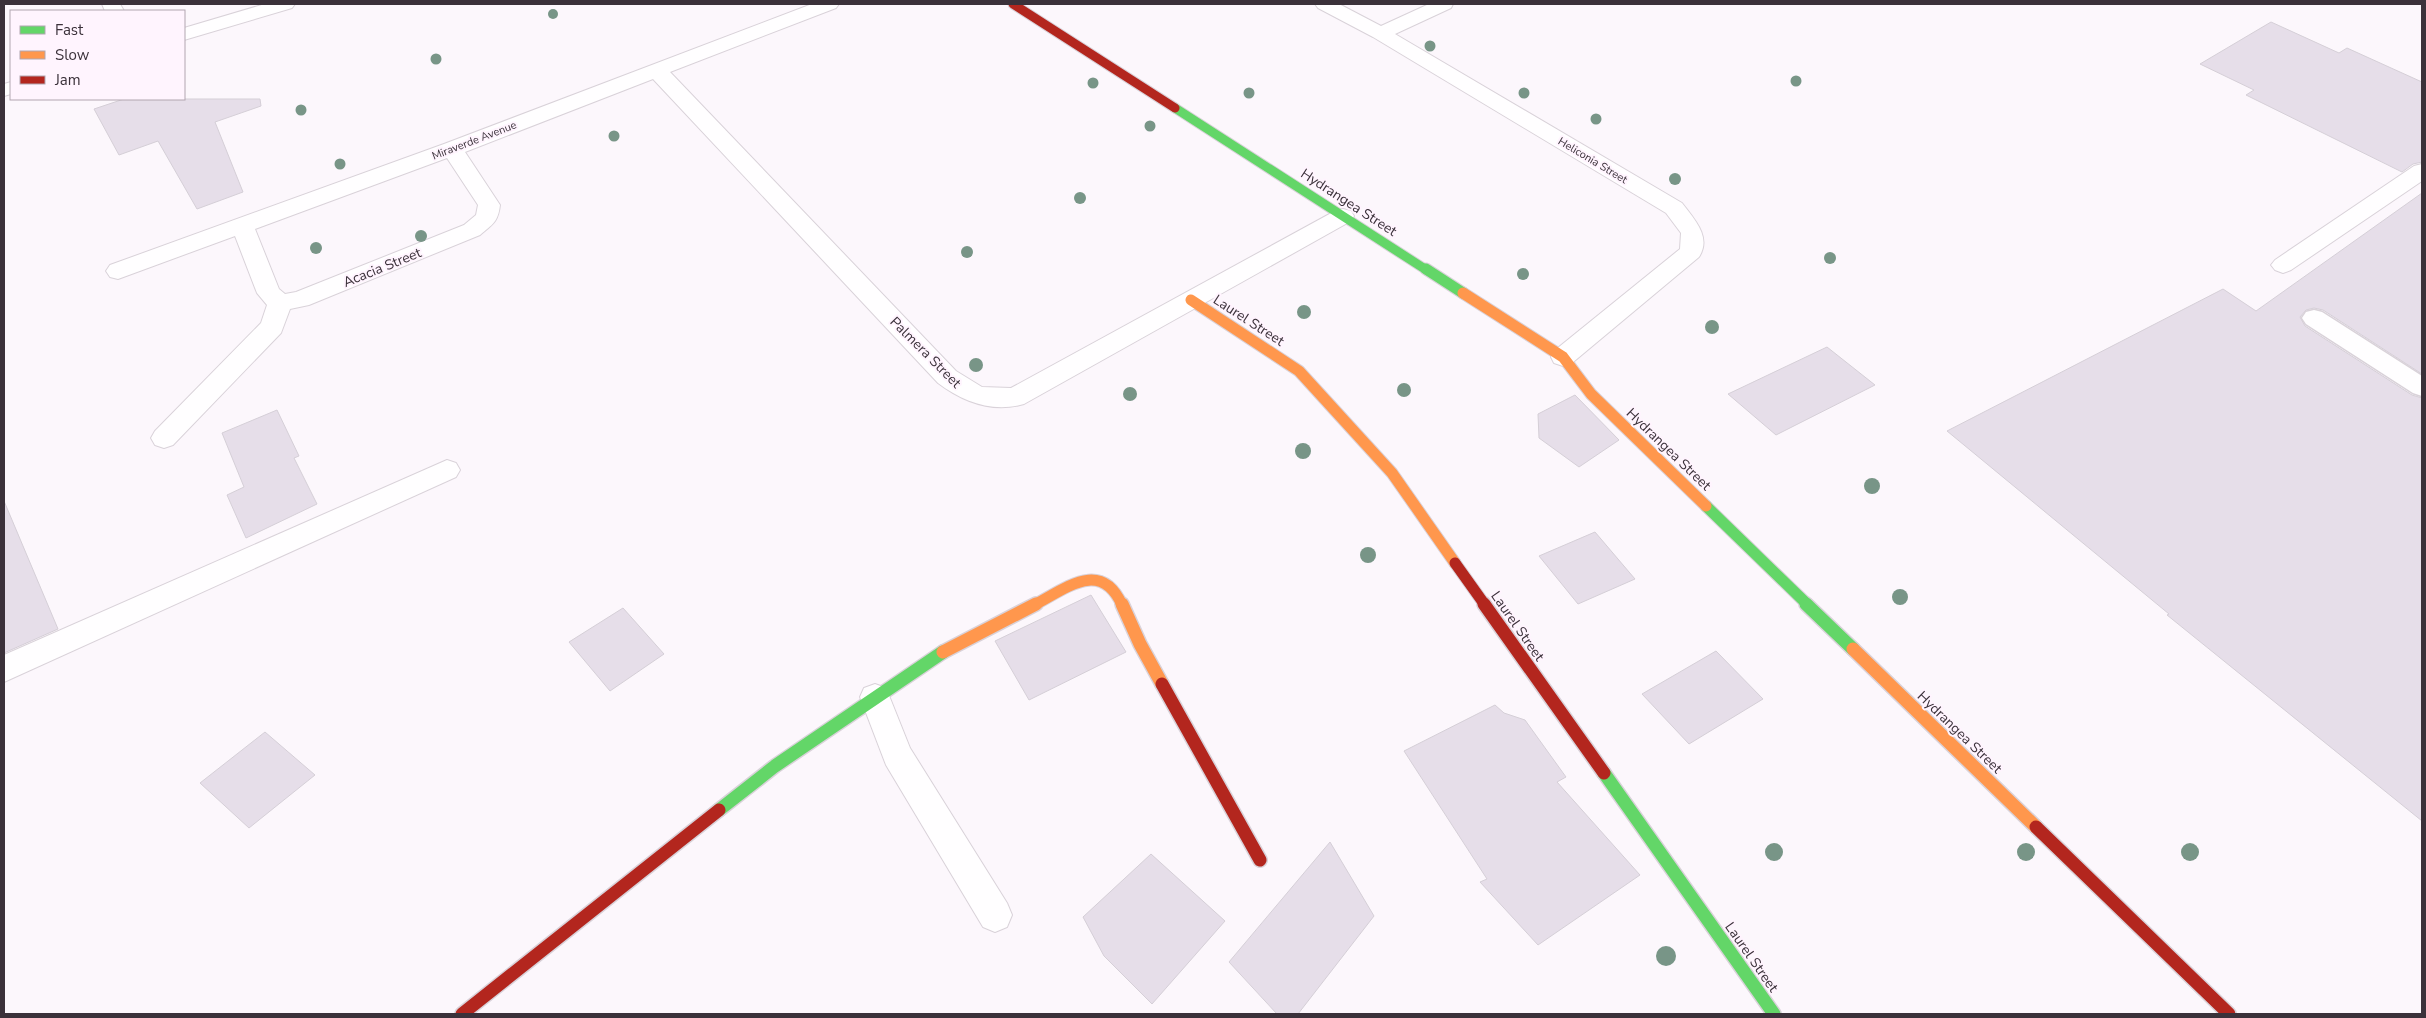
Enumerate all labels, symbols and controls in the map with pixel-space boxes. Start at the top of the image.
legend [10,10,185,100]
text: Fast [55,20,84,40]
text: Slow [55,45,90,65]
text: Jam [54,70,81,90]
street label: Miraverde Avenue [430,117,519,163]
street label: Heliconia Street [1555,134,1630,187]
street label: Hydrangea Street [1297,164,1401,241]
street label: Acacia Street [340,243,424,292]
street label: Laurel Street [1210,290,1288,351]
street label: Palmera Street [886,313,966,392]
street label: Hydrangea Street [1622,404,1715,495]
street label: Laurel Street [1487,588,1549,665]
street label: Hydrangea Street [1913,687,2006,778]
street label: Laurel Street [1721,919,1783,996]

